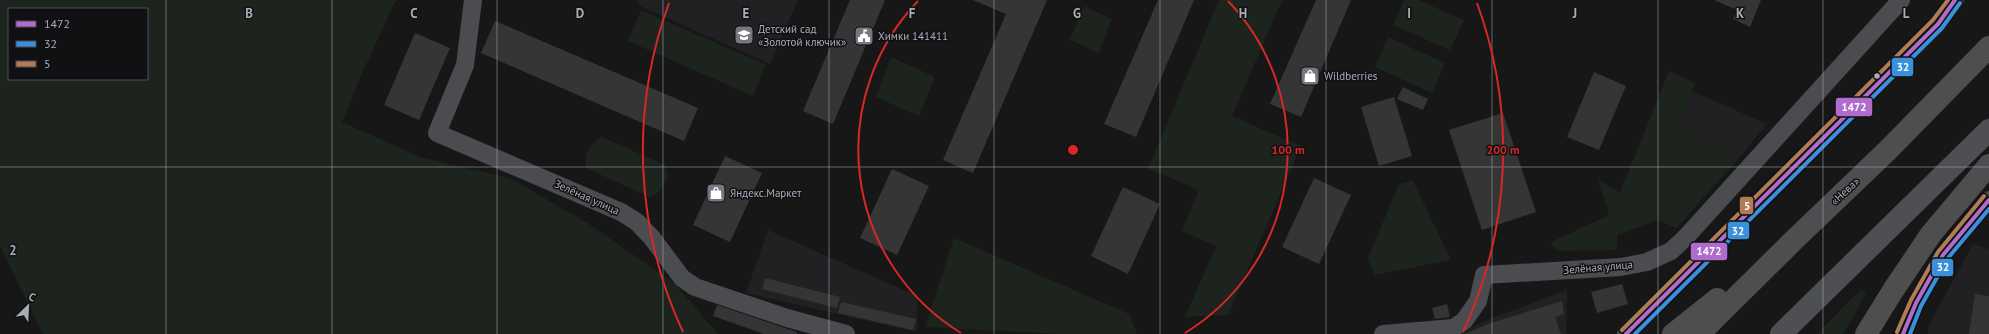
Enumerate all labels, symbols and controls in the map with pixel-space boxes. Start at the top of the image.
text: B [245,5,253,22]
text: C [410,5,418,22]
text: D [576,5,584,22]
text: E [743,5,750,22]
text: F [909,5,916,22]
text: G [1073,5,1081,22]
text: H [1239,5,1247,22]
text: I [1407,5,1411,22]
text: J [1572,5,1577,22]
text: K [1736,5,1744,22]
text: L [1903,5,1910,22]
legend [8,8,148,80]
text: 1472 [44,16,70,31]
place label: Детский сад «Золотой ключик» [758,22,846,49]
school or university icon: Детский сад «Золотой ключик» [733,24,755,46]
public building icon: Химки 141411 [853,25,875,47]
place label: Химки 141411 [878,29,948,43]
text: 32 [44,36,57,51]
text: 5 [44,56,51,71]
line badge: 32 [1891,57,1914,77]
text: 32 [1897,60,1909,74]
shop icon: Wildberries [1299,65,1321,87]
place label: Wildberries [1324,69,1378,83]
unlabelled marker [1872,71,1882,81]
line badge: 1472 [1835,97,1873,117]
text: 1472 [1842,100,1866,114]
text: 100 m [1271,142,1305,157]
text: 200 m [1486,142,1520,157]
centre of rings [1066,143,1080,157]
street label: «Нева» [1828,174,1862,208]
street label: Зелёная улица [552,176,622,218]
shop icon: Яндекс.Маркет [705,182,727,204]
place label: Яндекс.Маркет [730,186,802,200]
line badge: 5 [1739,196,1754,215]
text: 5 [1744,199,1750,213]
line badge: 32 [1727,221,1750,240]
text: 32 [1732,224,1744,238]
text: 2 [9,242,17,259]
line badge: 1472 [1690,242,1728,261]
text: 1472 [1697,244,1721,258]
street label: Зелёная улица [1563,257,1633,277]
line badge: 32 [1931,258,1954,277]
text: 32 [1937,260,1949,274]
north arrow [8,286,48,326]
text: С [26,289,38,305]

